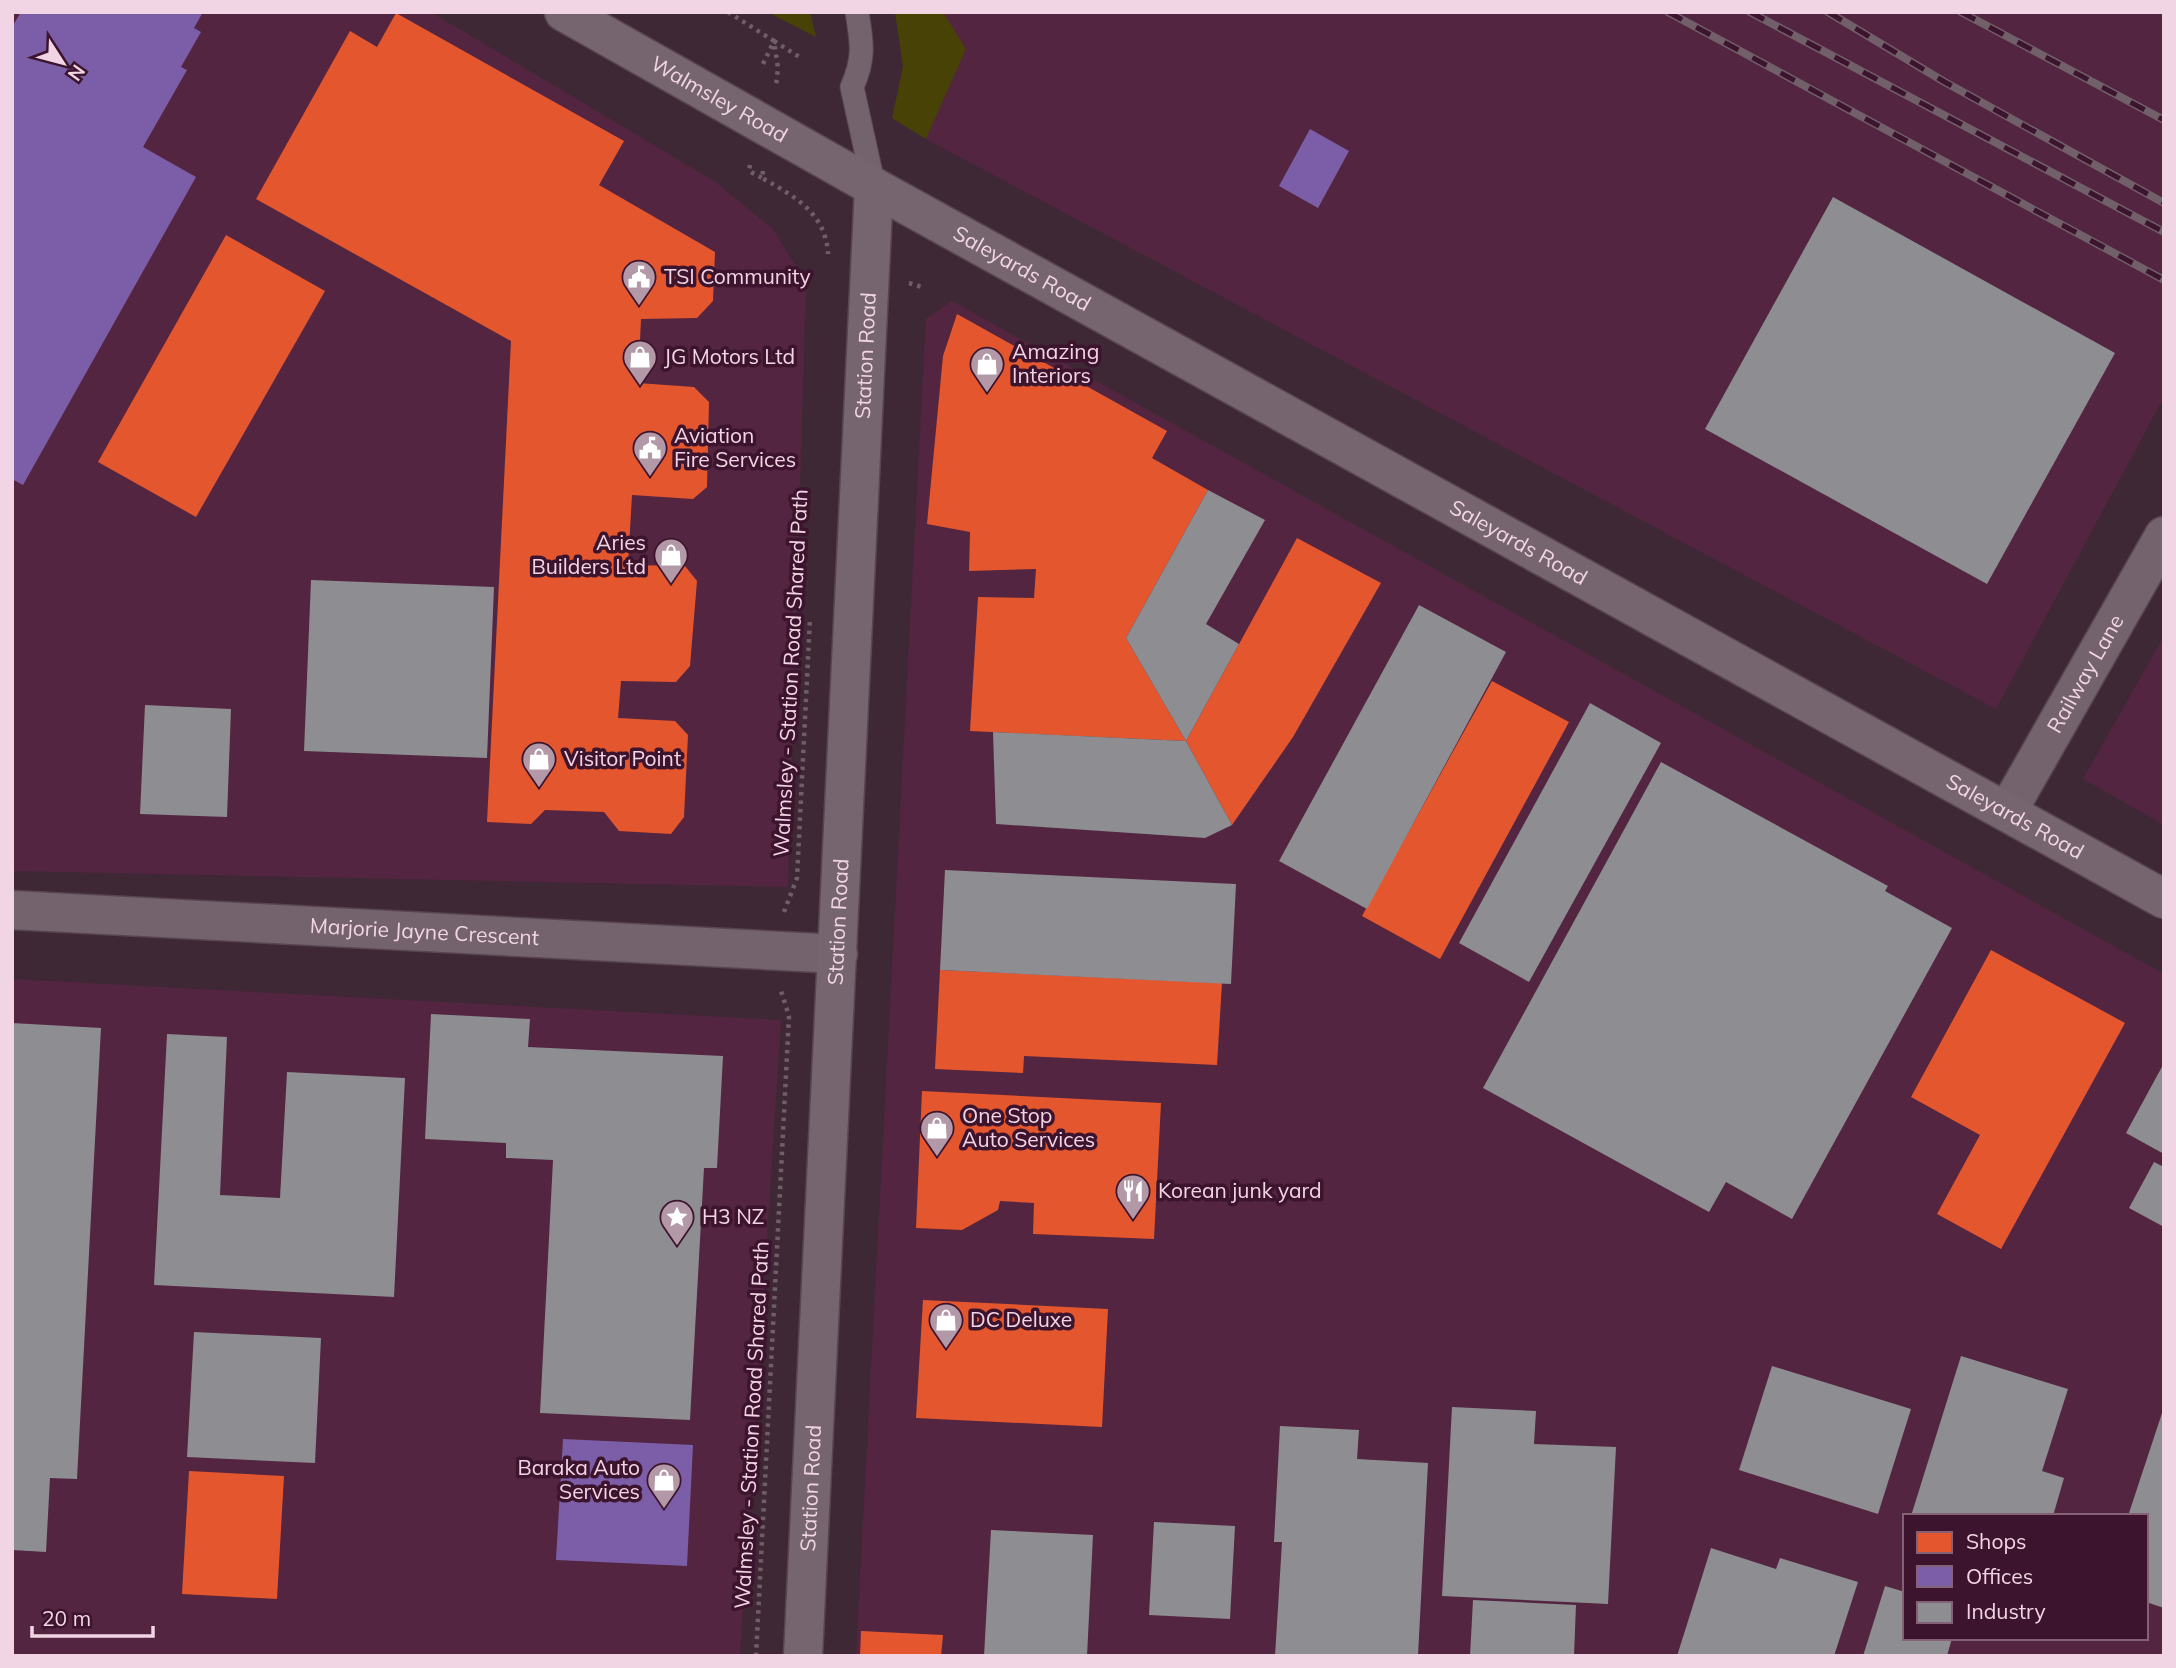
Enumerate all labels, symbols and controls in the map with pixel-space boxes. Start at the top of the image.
north arrow [28,28,98,98]
street label: Walmsley Road [646,50,793,148]
text: N [63,60,91,86]
street label: Saleyards Road [949,219,1096,316]
public building icon: TSI Community [620,258,658,307]
place label: TSI Community [664,263,811,289]
street label: Station Road [849,292,881,419]
shop icon: JG Motors Ltd [621,338,659,387]
place label: Amazing Interiors [1012,338,1099,388]
place label: JG Motors Ltd [664,343,795,369]
shop icon: Amazing Interiors [968,345,1006,394]
place label: Aviation Fire Services [674,422,796,472]
public building icon: Aviation Fire Services [631,429,669,478]
street label: Walmsley - Station Road Shared Path [767,488,813,858]
street label: Saleyards Road [1446,493,1592,590]
place label: Aries Builders Ltd [531,529,646,579]
shop icon: Aries Builders Ltd [652,536,690,585]
street label: Railway Lane [2041,609,2129,737]
shop icon: Visitor Point [520,740,558,789]
place label: Visitor Point [564,745,681,771]
street label: Saleyards Road [1942,767,2089,864]
street label: Station Road [821,858,854,986]
street label: Marjorie Jayne Crescent [309,912,540,950]
place label: One Stop Auto Services [962,1102,1095,1152]
shop icon: One Stop Auto Services [918,1109,956,1158]
restaurant icon: Korean junk yard [1114,1172,1152,1221]
place label: Korean junk yard [1158,1177,1322,1203]
place icon: H3 NZ [658,1198,696,1247]
place label: H3 NZ [702,1203,764,1229]
street label: Walmsley - Station Road Shared Path [728,1240,774,1610]
shop icon: DC Deluxe [927,1301,965,1350]
place label: DC Deluxe [970,1306,1072,1332]
street label: Station Road [794,1424,826,1552]
place label: Baraka Auto Services [517,1454,640,1504]
shop icon: Baraka Auto Services [645,1461,683,1510]
legend [1903,1514,2148,1640]
text: Shops [1966,1528,2026,1554]
text: Offices [1966,1563,2033,1589]
scale bar [32,1594,152,1638]
text: Industry [1966,1598,2046,1624]
text: 20 m [42,1605,91,1631]

